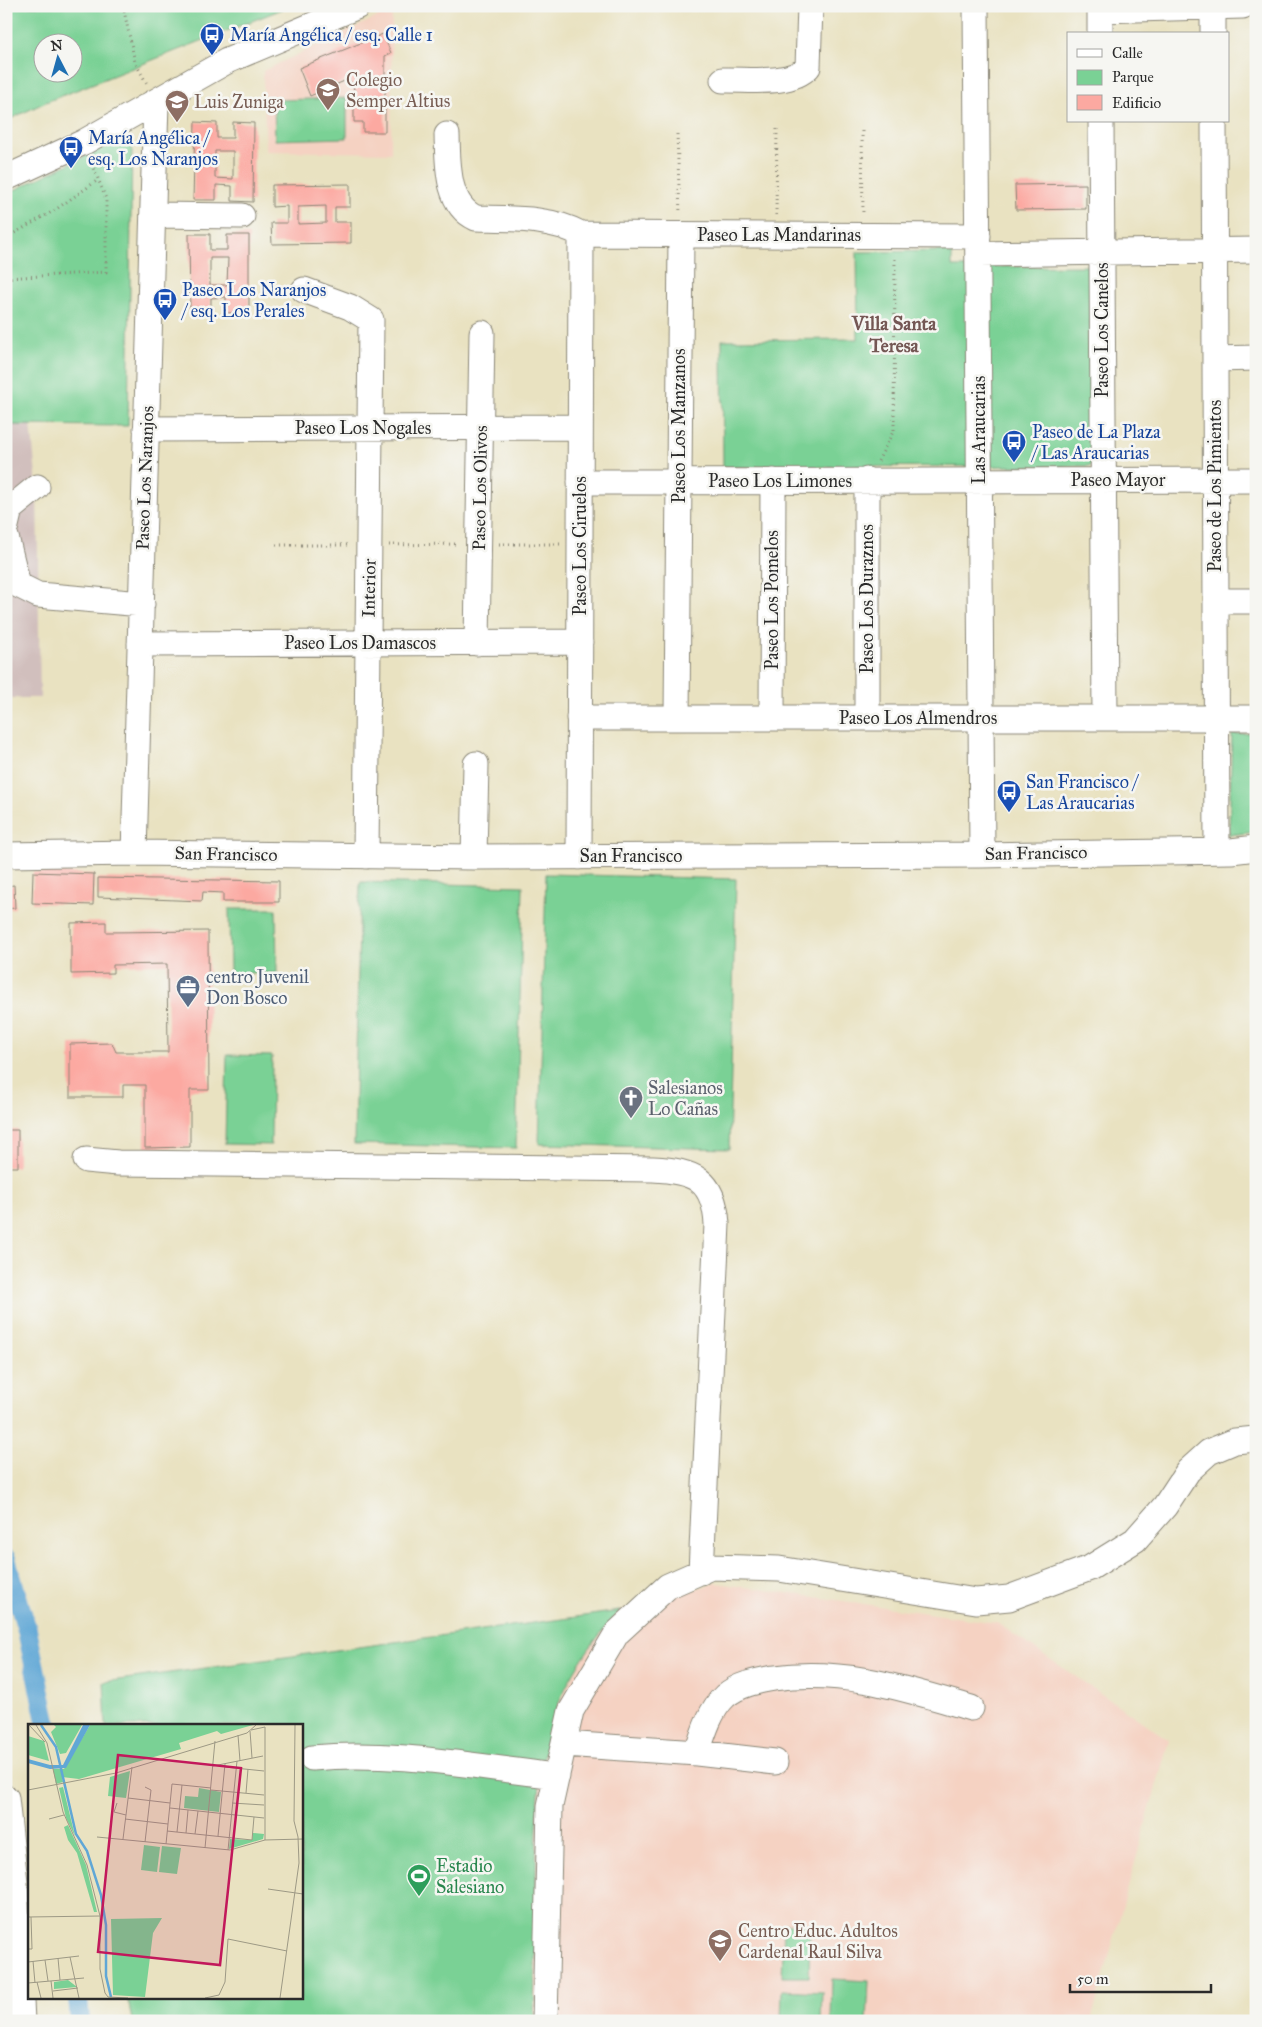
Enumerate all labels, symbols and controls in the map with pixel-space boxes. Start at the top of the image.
bus stop icon: María Angélica / esq. Calle 1 [199,22,225,56]
place label: María Angélica / esq. Calle 1 [230,24,433,47]
north arrow [32,32,82,82]
legend [1067,32,1230,122]
text: N [50,36,64,55]
text: Calle [1112,44,1143,62]
text: Parque [1112,68,1154,87]
place label: Colegio Semper Altius [346,69,450,112]
school or university icon: Colegio Semper Altius [315,77,341,111]
school or university icon: Luis Zuniga [164,89,190,123]
place label: Luis Zuniga [194,91,284,114]
text: Edificio [1112,94,1161,112]
place label: María Angélica / esq. Los Naranjos [88,127,218,171]
bus stop icon: María Angélica / esq. Los Naranjos [58,135,84,169]
street label: Paseo Las Mandarinas [697,224,861,246]
street label: Paseo Los Canelos [1091,262,1113,398]
place label: Paseo Los Naranjos / esq. Los Perales [180,279,326,323]
bus stop icon: Paseo Los Naranjos / esq. Los Perales [152,287,178,321]
district label: Villa Santa Teresa [851,312,937,357]
street label: Paseo Los Manzanos [668,348,690,504]
street label: Las Araucarias [968,376,990,484]
street label: Paseo de Los Pimientos [1204,400,1226,572]
street label: Paseo Los Naranjos [131,405,159,551]
street label: Paseo Los Nogales [295,417,431,440]
place label: Paseo de La Plaza / Las Araucarias [1030,421,1161,464]
street label: Paseo Los Olivos [468,425,492,551]
bus stop icon: Paseo de La Plaza / Las Araucarias [1001,429,1027,463]
street label: Paseo Mayor [1071,469,1166,491]
street label: Paseo Los Limones [708,470,852,492]
street label: Paseo Los Ciruelos [569,476,591,616]
street label: Paseo Los Duraznos [856,524,878,674]
street label: Paseo Los Pomelos [761,530,783,670]
street label: Interior [357,558,381,618]
street label: Paseo Los Damascos [284,632,436,654]
street label: Paseo Los Almendros [839,707,997,729]
place label: San Francisco / Las Araucarias [1026,771,1140,814]
bus stop icon: San Francisco / Las Araucarias [996,779,1022,813]
street label: San Francisco [984,841,1088,865]
street label: San Francisco [174,842,278,866]
street label: San Francisco [580,845,682,867]
place label: centro Juvenil Don Bosco [206,966,309,1009]
office icon: centro Juvenil Don Bosco [175,974,201,1008]
place label: Salesianos Lo Cañas [648,1077,723,1120]
church icon: Salesianos Lo Cañas [618,1085,644,1119]
inset map [28,1724,302,2000]
place label: Estadio Salesiano [436,1855,504,1898]
sports icon: Estadio Salesiano [406,1863,432,1897]
place label: Centro Educ. Adultos Cardenal Raul Silva [738,1920,898,1963]
school or university icon: Centro Educ. Adultos Cardenal Raul Silva [707,1928,733,1962]
scale bar [1070,1962,1211,1994]
text: 50 m [1077,1970,1109,1988]

